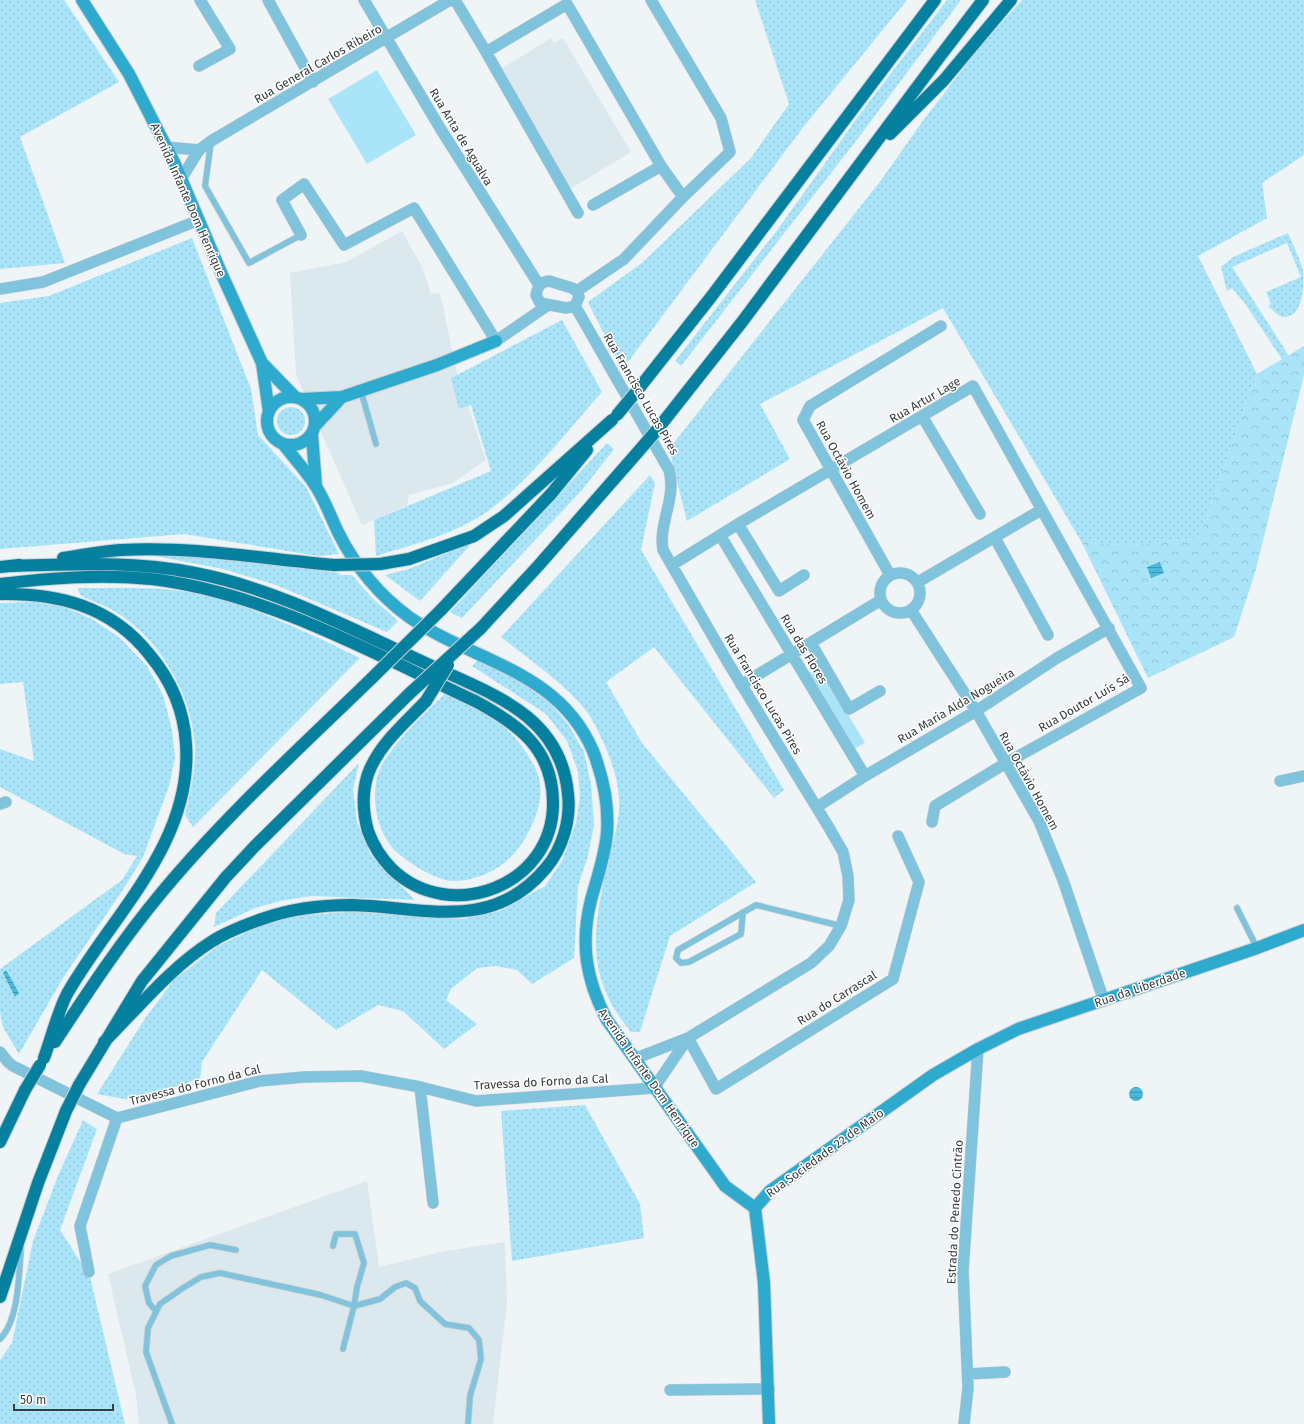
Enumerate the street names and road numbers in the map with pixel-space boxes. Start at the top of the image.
street label: Rua General Carlos Ribeiro [252,22,384,106]
street label: Rua Anta de Agualva [426,86,496,188]
street label: Avenida Infante Dom Henrique [148,121,228,279]
street label: Rua Francisco Lucas Pires [600,331,682,458]
street label: Rua Artur Lage [887,374,963,426]
street label: Rua Octávio Homem [813,418,879,522]
street label: Rua das Flores [778,612,831,687]
street label: Rua Francisco Lucas Pires [721,631,805,757]
street label: Rua Maria Alda Nogueira [895,666,1017,746]
street label: Rua Doutor Luís Sá [1036,671,1132,735]
street label: Rua Octávio Homem [996,729,1062,833]
street label: Rua da Liberdade [1093,966,1187,1010]
street label: Rua do Carrascal [795,968,880,1028]
street label: Avenida Infante Dom Henrique [595,1006,703,1150]
street label: Travessa do Forno da Cal [128,1062,262,1108]
street label: Travessa do Forno da Cal [473,1071,609,1093]
street label: Rua Sociedade 22 de Maio [763,1106,887,1200]
street label: Estrada do Penedo Cintrão [944,1139,966,1285]

